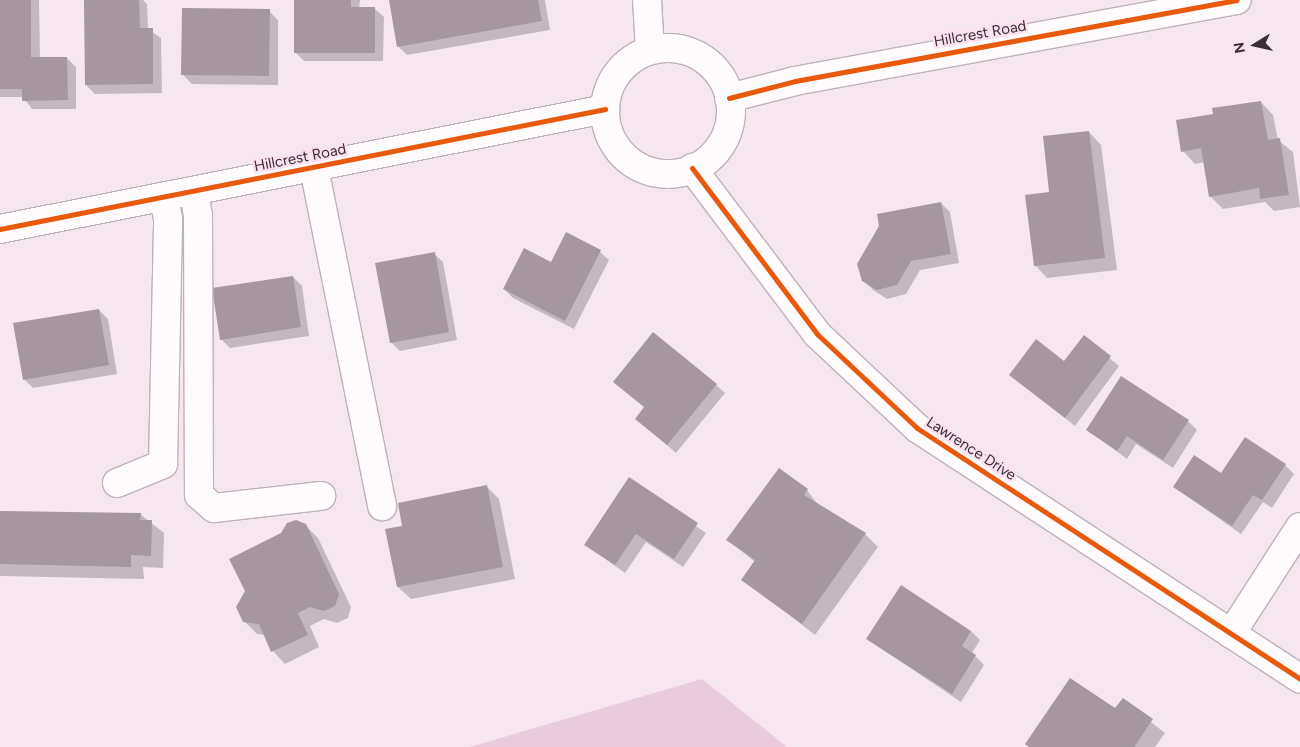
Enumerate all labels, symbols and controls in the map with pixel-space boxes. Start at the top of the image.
street label: Hillcrest Road [932,17,1028,51]
north arrow [1230,20,1280,70]
text: N [1230,41,1249,55]
street label: Hillcrest Road [252,140,348,176]
street label: Lawrence Drive [923,413,1019,485]

